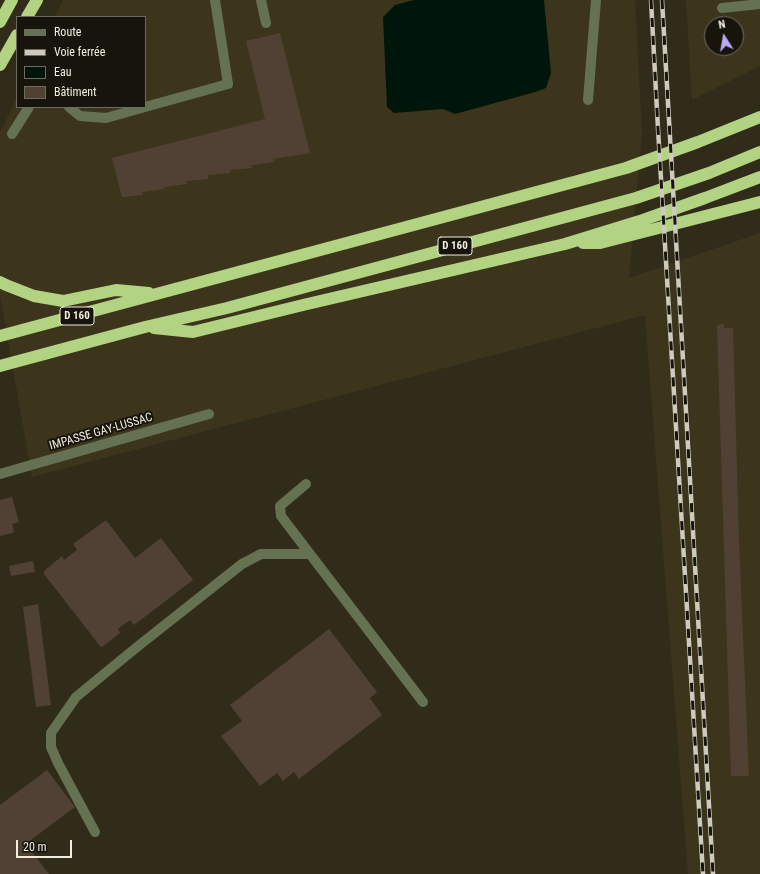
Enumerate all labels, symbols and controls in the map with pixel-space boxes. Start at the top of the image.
legend [16,16,146,108]
north arrow [704,16,744,56]
text: N [717,18,726,32]
text: Route [54,25,81,39]
text: Voie ferrée [54,45,105,59]
text: Eau [54,65,72,79]
text: Bâtiment [54,85,97,99]
road number: D 160 [438,237,472,255]
road number: D 160 [60,307,94,325]
street label: IMPASSE GAY-LUSSAC [48,410,154,454]
scale bar [18,832,74,858]
text: 20 m [23,840,47,854]

